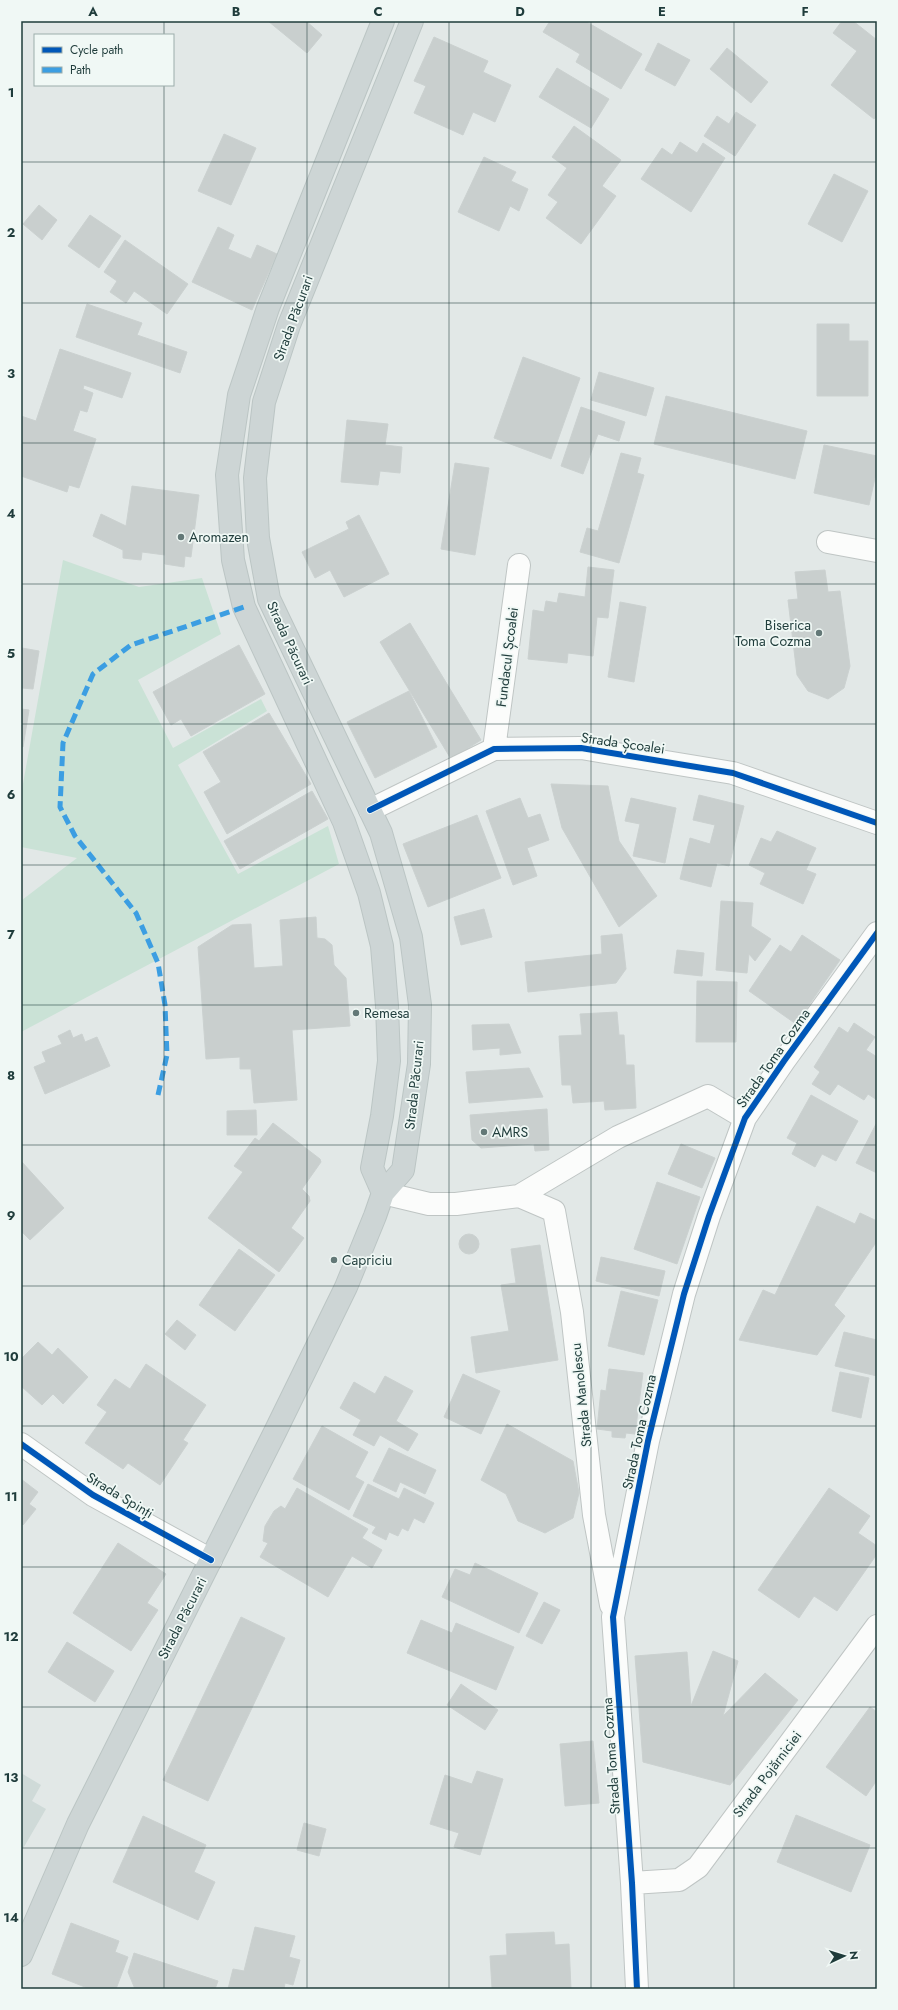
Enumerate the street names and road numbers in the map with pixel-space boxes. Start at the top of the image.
street label: Strada Păcurari [268,272,318,364]
street label: Strada Păcurari [262,598,318,688]
street label: Fundacul Școalei [491,606,524,708]
street label: Strada Școalei [580,727,666,760]
street label: Strada Toma Cozma [731,1004,815,1112]
street label: Strada Păcurari [399,1039,429,1131]
street label: Strada Manolescu [566,1342,596,1448]
street label: Strada Toma Cozma [617,1373,661,1491]
street label: Strada Spinți [82,1467,157,1524]
street label: Strada Păcurari [153,1573,211,1663]
street label: Strada Toma Cozma [597,1697,625,1815]
street label: Strada Pojărniciei [728,1727,806,1821]

